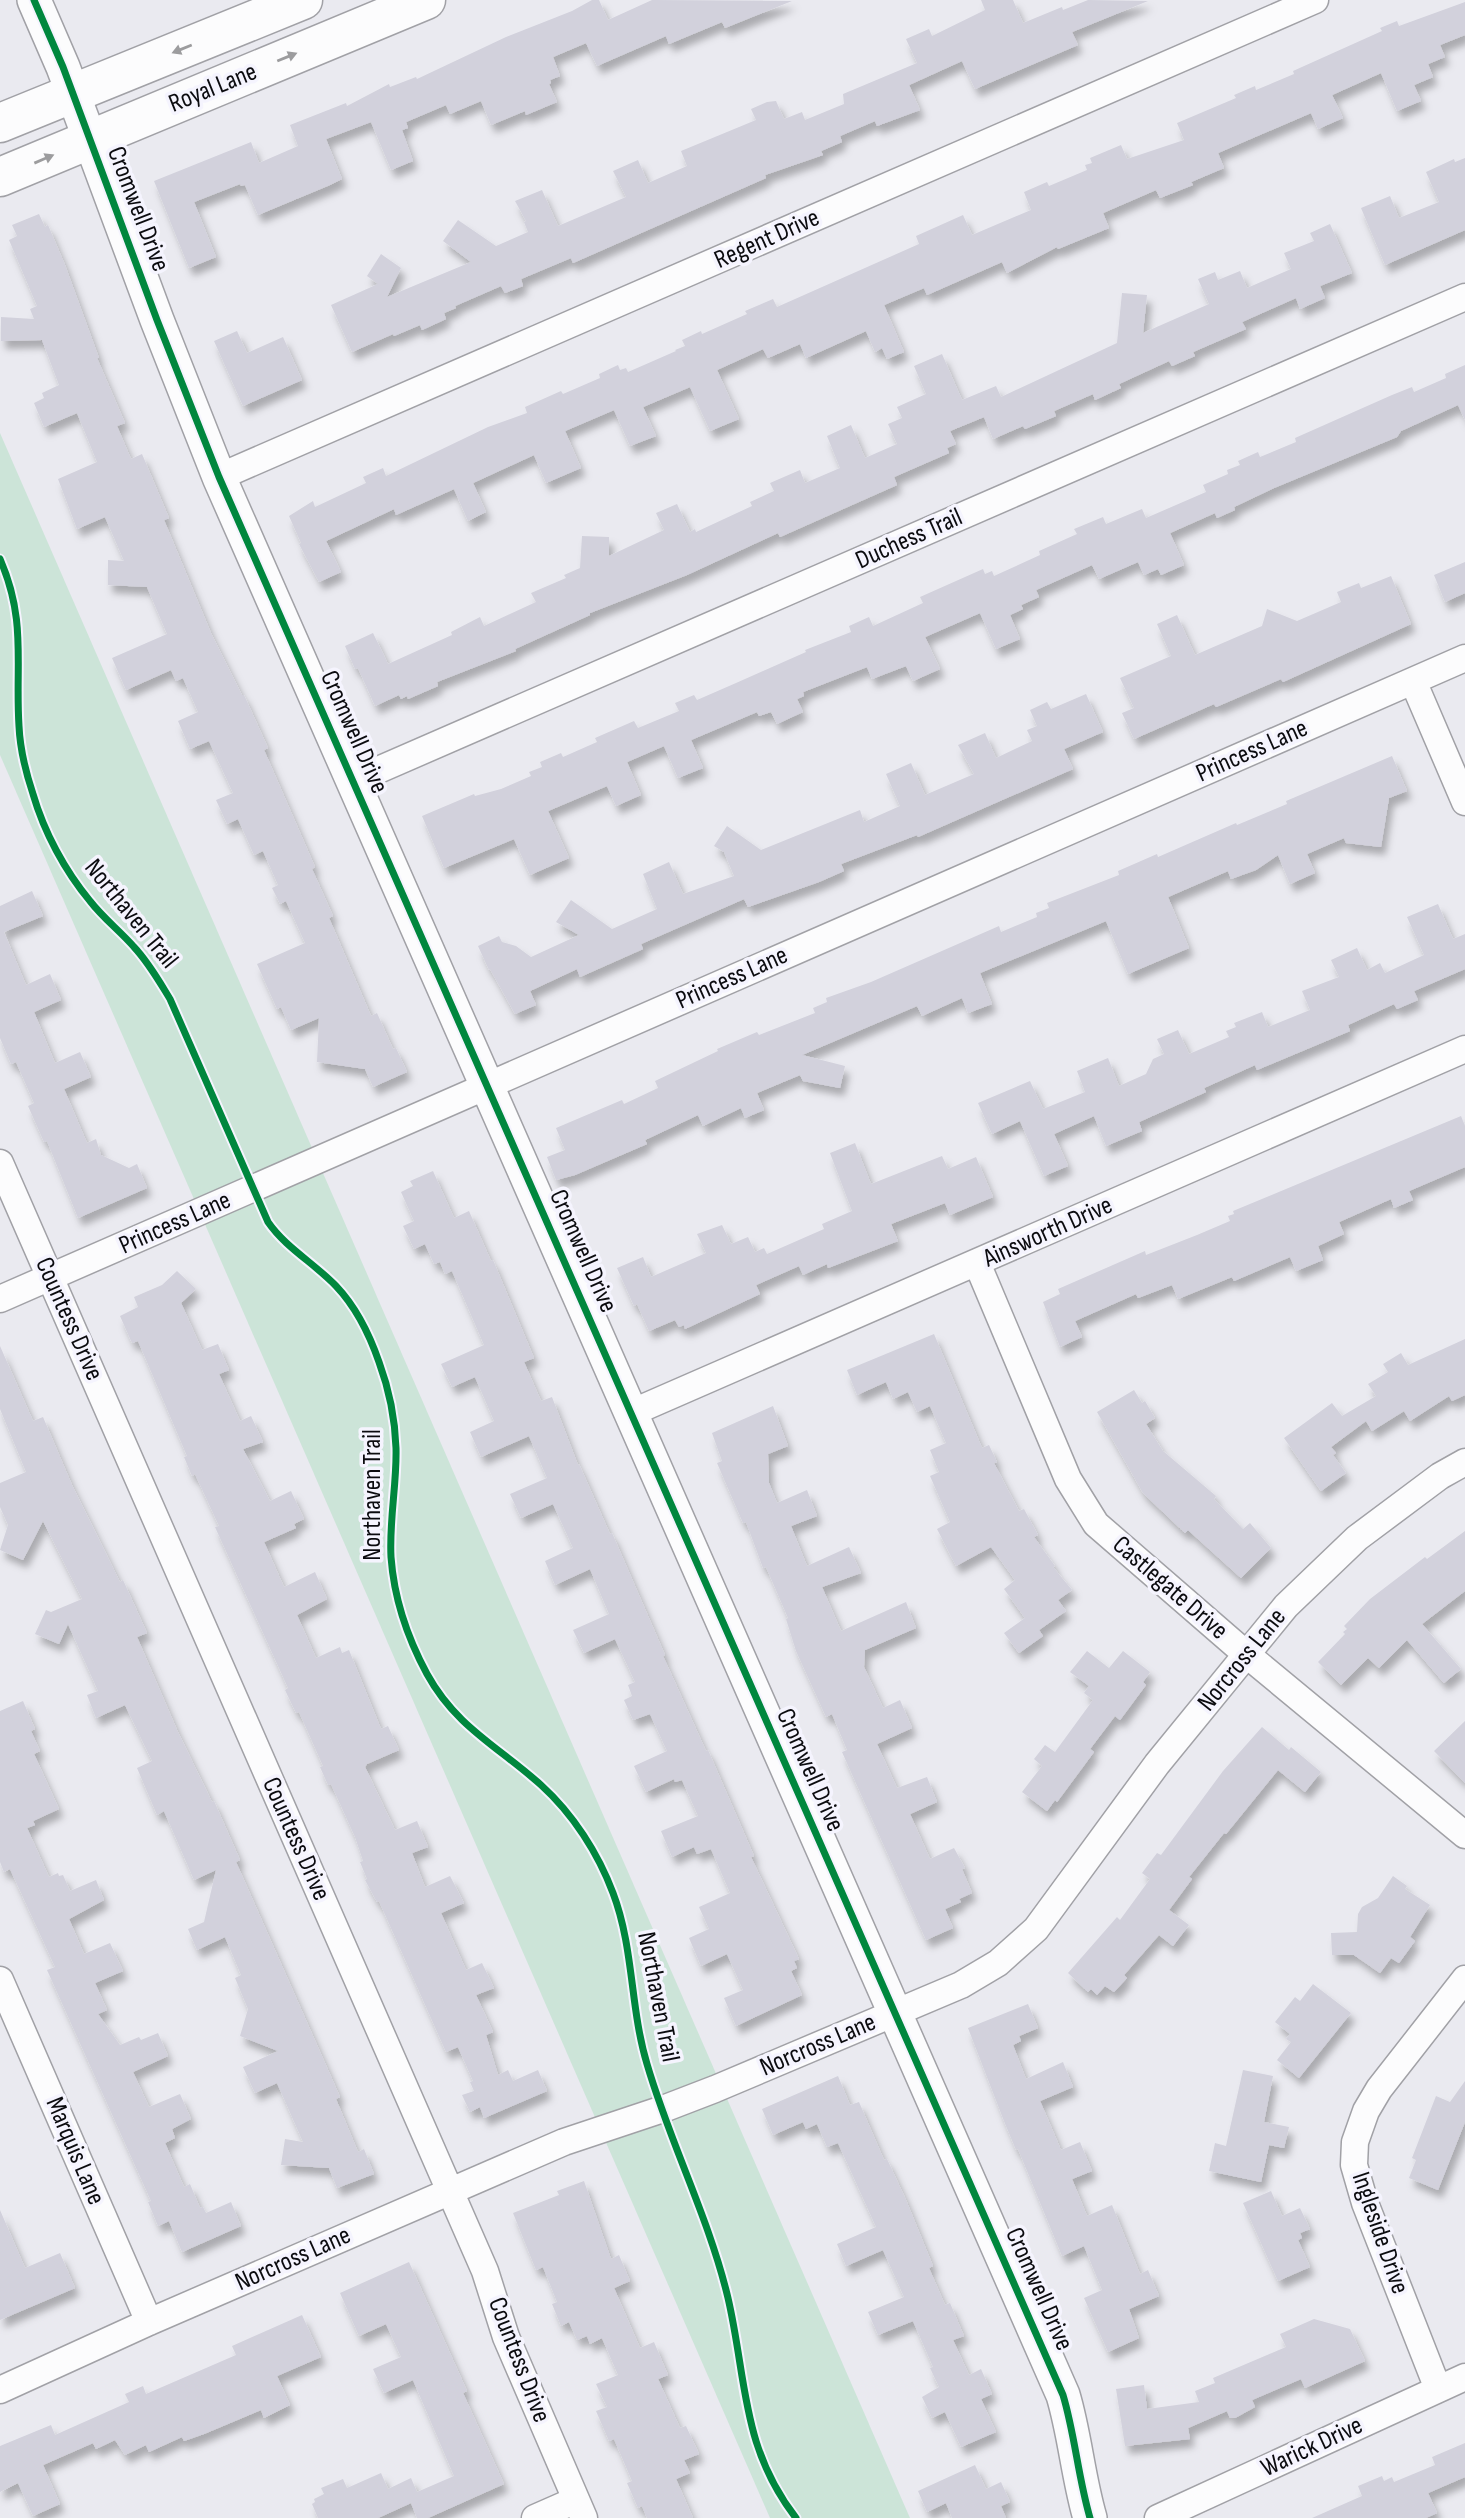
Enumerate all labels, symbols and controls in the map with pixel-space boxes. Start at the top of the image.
one-way arrow [172,44,193,55]
one-way arrow [277,52,298,63]
street label: Royal Lane [164,56,262,120]
street label: Cromwell Drive [100,142,176,276]
one-way arrow [34,153,55,164]
street label: Regent Drive [710,202,824,276]
street label: Duchess Trail [851,502,967,576]
street label: Cromwell Drive [313,666,395,798]
street label: Princess Lane [1191,713,1313,789]
street label: Northaven Trail [78,853,184,975]
street label: Princess Lane [671,940,793,1016]
street label: Princess Lane [114,1185,236,1261]
street label: Cromwell Drive [542,1185,624,1317]
street label: Ainsworth Drive [978,1190,1117,1275]
street label: Countess Drive [28,1253,110,1385]
street label: Northaven Trail [357,1429,388,1561]
street label: Castlegate Drive [1106,1530,1234,1646]
street label: Norcross Lane [1191,1602,1293,1718]
street label: Cromwell Drive [769,1704,851,1836]
street label: Countess Drive [255,1773,337,1905]
street label: Northaven Trail [630,1929,686,2065]
street label: Norcross Lane [755,2007,881,2083]
street label: Marquis Lane [39,2093,111,2209]
street label: Ingleside Drive [1345,2168,1415,2298]
street label: Norcross Lane [231,2220,355,2298]
street label: Cromwell Drive [998,2223,1080,2355]
street label: Countess Drive [481,2293,557,2427]
street label: Warick Drive [1256,2410,1368,2484]

